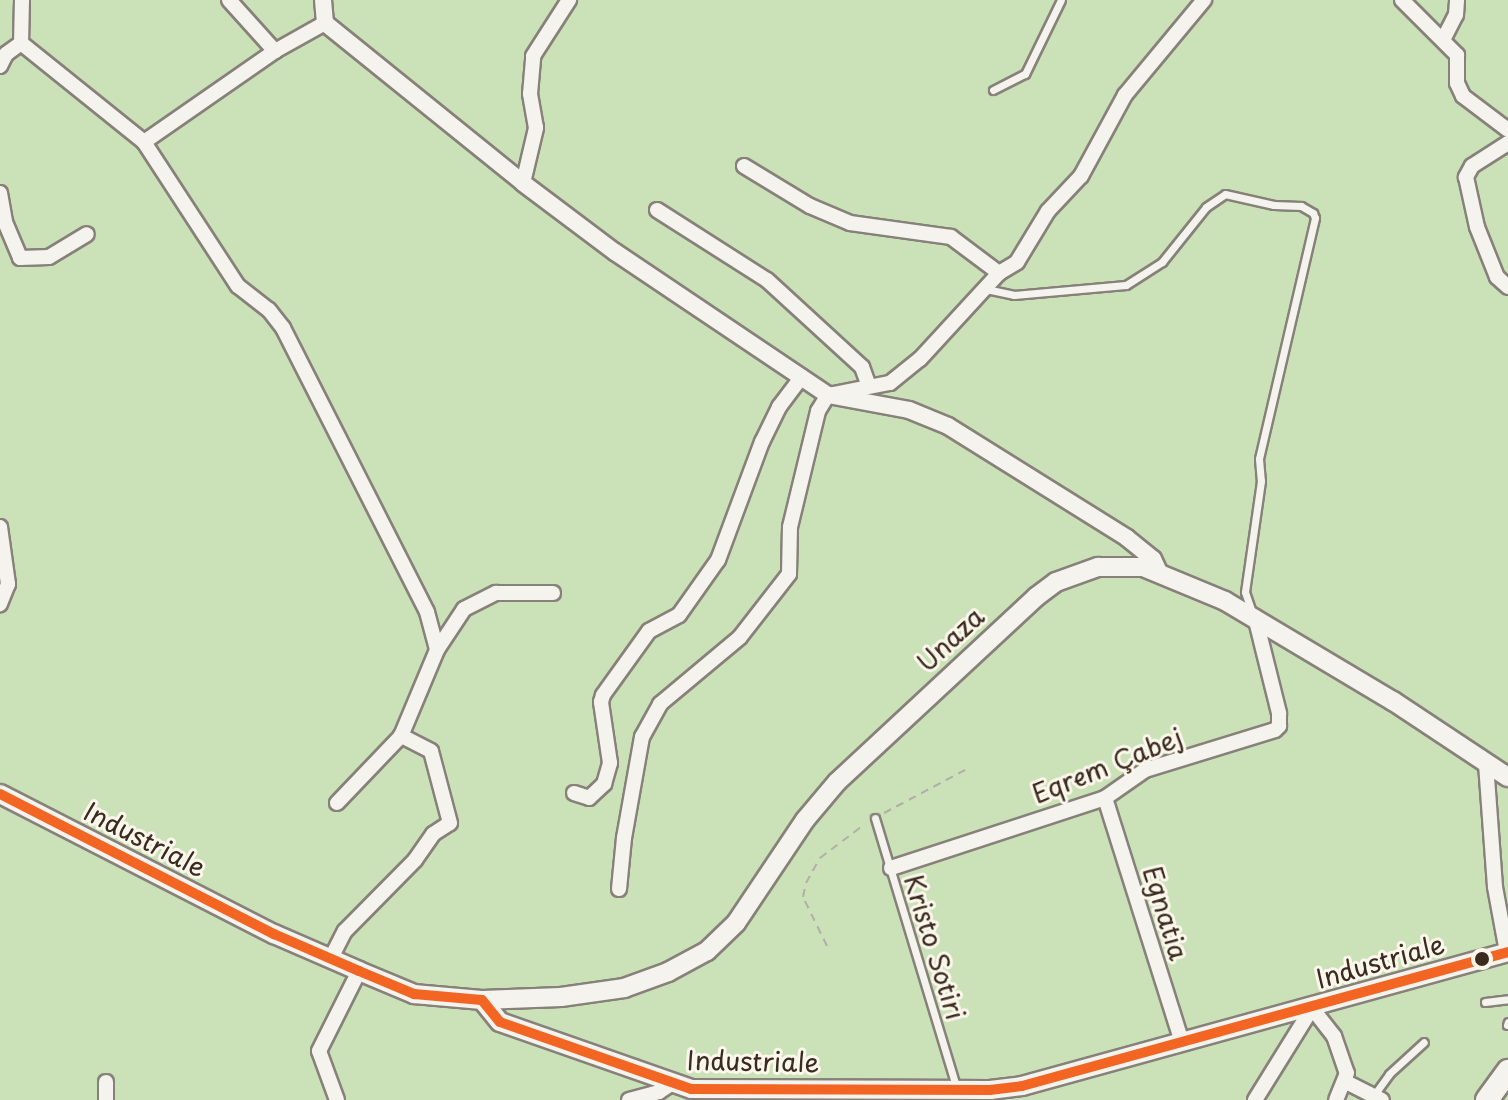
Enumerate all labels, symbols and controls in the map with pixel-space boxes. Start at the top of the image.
street label: Unaza [910,600,990,678]
street label: Eqrem Çabej [1026,720,1188,810]
street label: Industriale [79,795,211,883]
street label: Egnatia [1137,862,1195,964]
street label: Kristo Sotiri [898,871,972,1023]
street label: Industriale [1312,928,1448,994]
unlabelled marker [1474,951,1490,967]
street label: Industriale [687,1044,819,1078]

